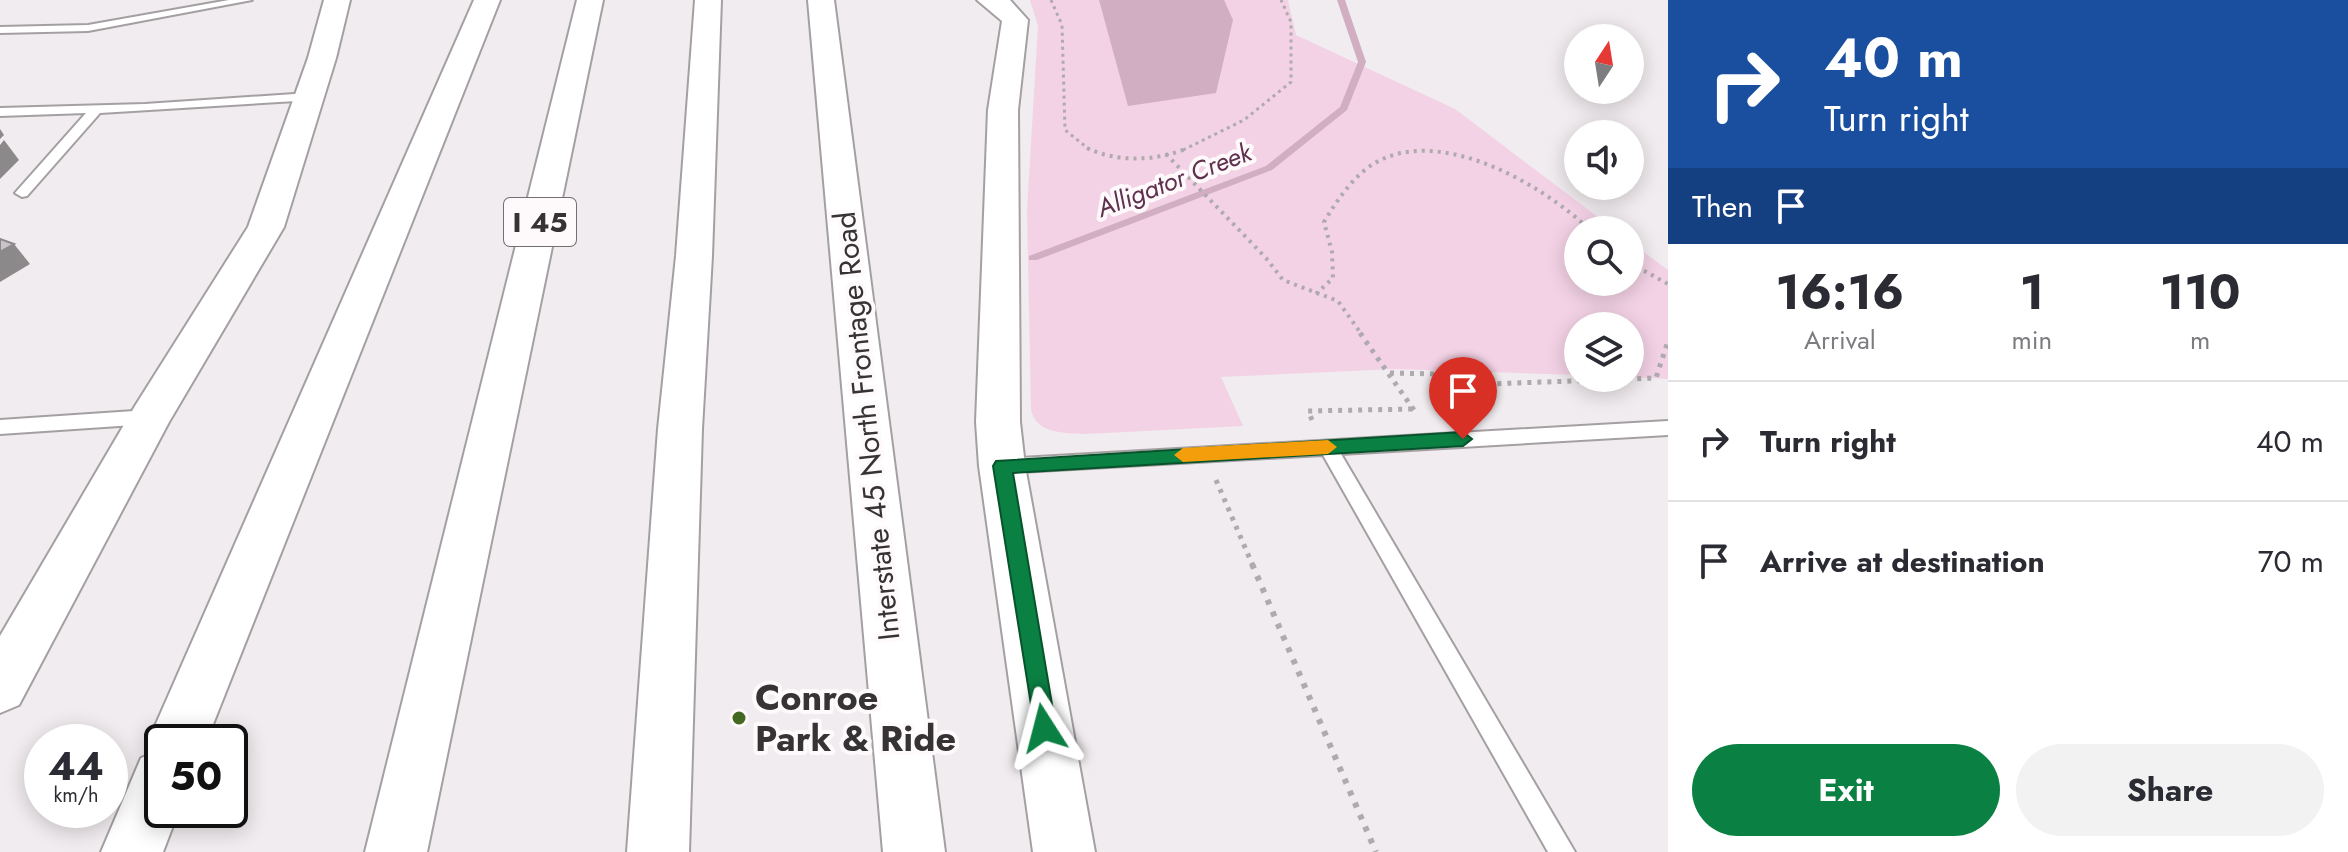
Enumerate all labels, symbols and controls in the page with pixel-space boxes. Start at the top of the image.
text: 40 m [1824,17,1963,98]
north arrow [1564,24,1644,104]
map controls [1564,24,1644,392]
icon: right [1692,32,1796,136]
text: Turn right [1824,92,1969,144]
button: sound [1564,120,1644,200]
water label: Alligator Creek [1090,132,1258,227]
icon: arrive [1769,184,1813,228]
text: Then [1692,185,1753,228]
road number: I 45 [504,198,576,246]
street label: Interstate 45 North Frontage Road [823,210,910,643]
button: search [1564,216,1644,296]
text: 16:16 [1776,258,1904,327]
text: 1 [2020,258,2044,327]
text: 110 [2160,258,2240,327]
button: layers [1564,312,1644,392]
text: Arrival [1804,321,1876,359]
text: min [2012,321,2052,359]
text: m [2190,321,2210,359]
pin [1429,357,1497,439]
icon: arrive [1441,369,1485,413]
icon: right [1692,419,1736,463]
text: Turn right [1760,420,1896,463]
text: 40 m [2256,420,2324,463]
icon: arrive [1692,539,1736,583]
text: Arrive at destination [1760,540,2045,583]
text: 70 m [2258,540,2324,583]
place label: Conroe Park & Ride [755,671,956,764]
position arrow [1002,686,1086,770]
marker: Conroe Park & Ride [730,709,748,727]
speed limit sign: 50 [144,724,248,828]
text: 44 [48,737,104,795]
button: Exit [1692,744,2000,836]
button: Share [2016,744,2324,836]
text: km/h [53,781,99,810]

